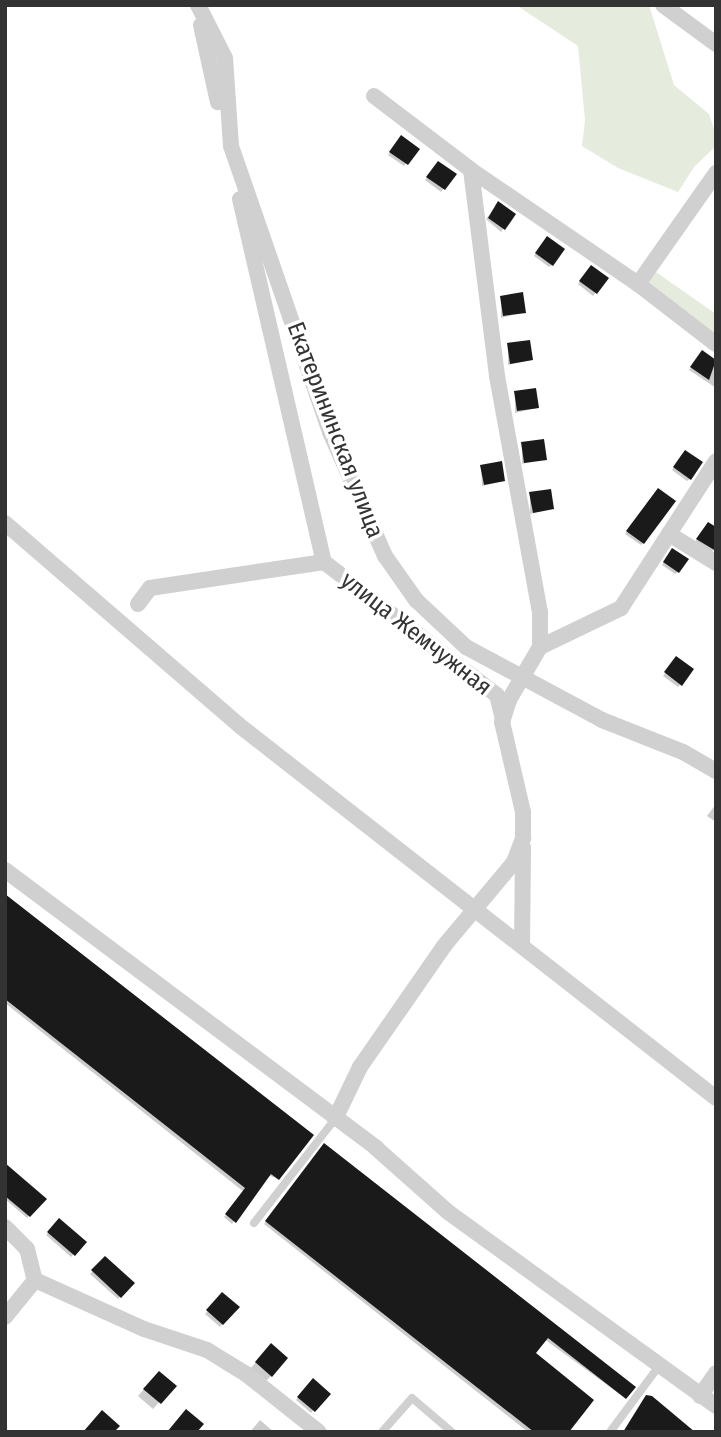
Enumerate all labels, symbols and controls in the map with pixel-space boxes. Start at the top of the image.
street label: Екатерининская улица [281,318,389,542]
street label: улица Жемчужная [335,566,497,702]

